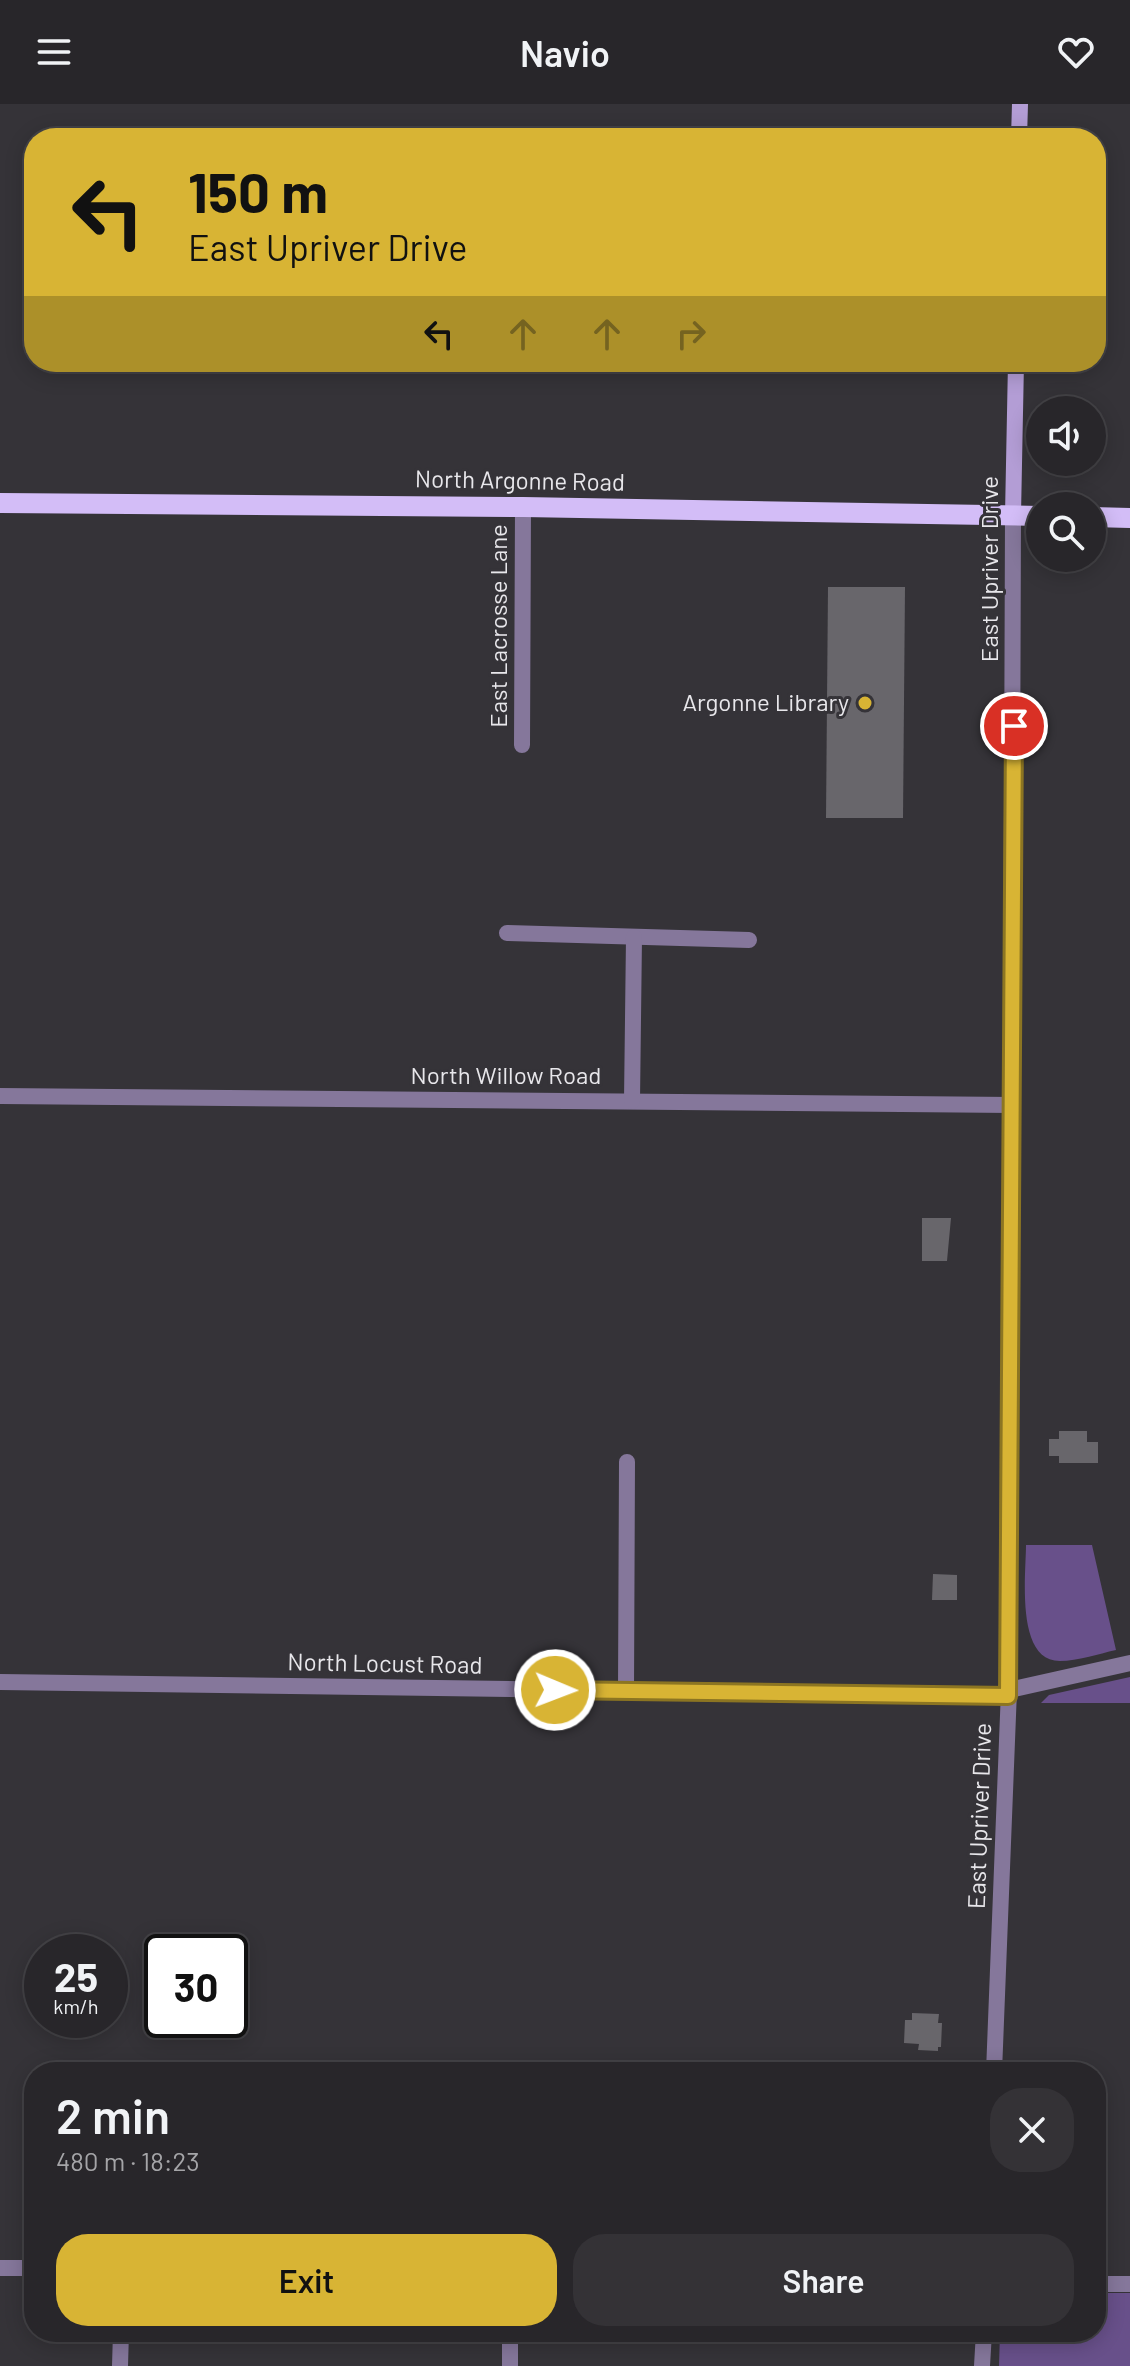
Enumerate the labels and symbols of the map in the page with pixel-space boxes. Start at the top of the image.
street label: North Argonne Road [415,463,625,496]
street label: East Upriver Drive [974,476,1003,662]
street label: East Lacrosse Lane [483,524,512,728]
place label: Argonne Library [682,687,849,716]
pin [980,692,1048,760]
marker: Argonne Library [856,694,874,712]
street label: North Willow Road [411,1060,601,1089]
street label: North Locust Road [287,1646,483,1679]
position arrow [513,1648,597,1732]
street label: East Upriver Drive [961,1722,996,1910]
speed limit sign: 30 [144,1934,248,2038]

